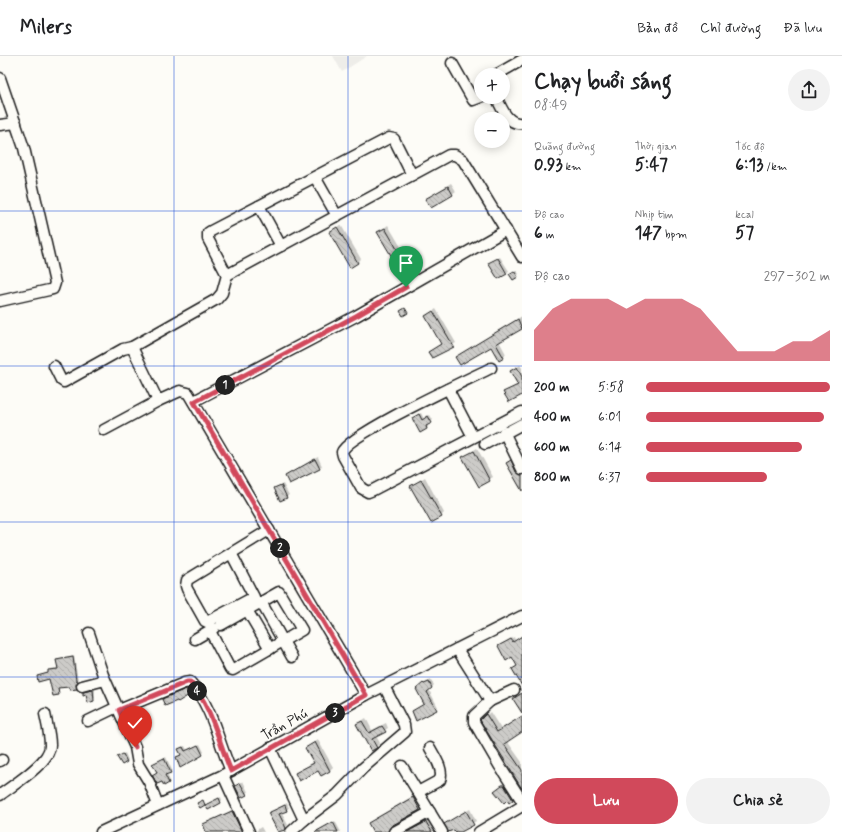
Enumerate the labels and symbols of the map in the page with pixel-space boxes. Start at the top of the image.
pin [389,246,423,287]
pin: 1 [215,375,235,395]
pin: 2 [270,538,290,558]
pin: 4 [187,681,207,701]
pin: 3 [325,703,345,723]
street label: Trần Phú [258,705,311,745]
pin [118,706,152,747]

